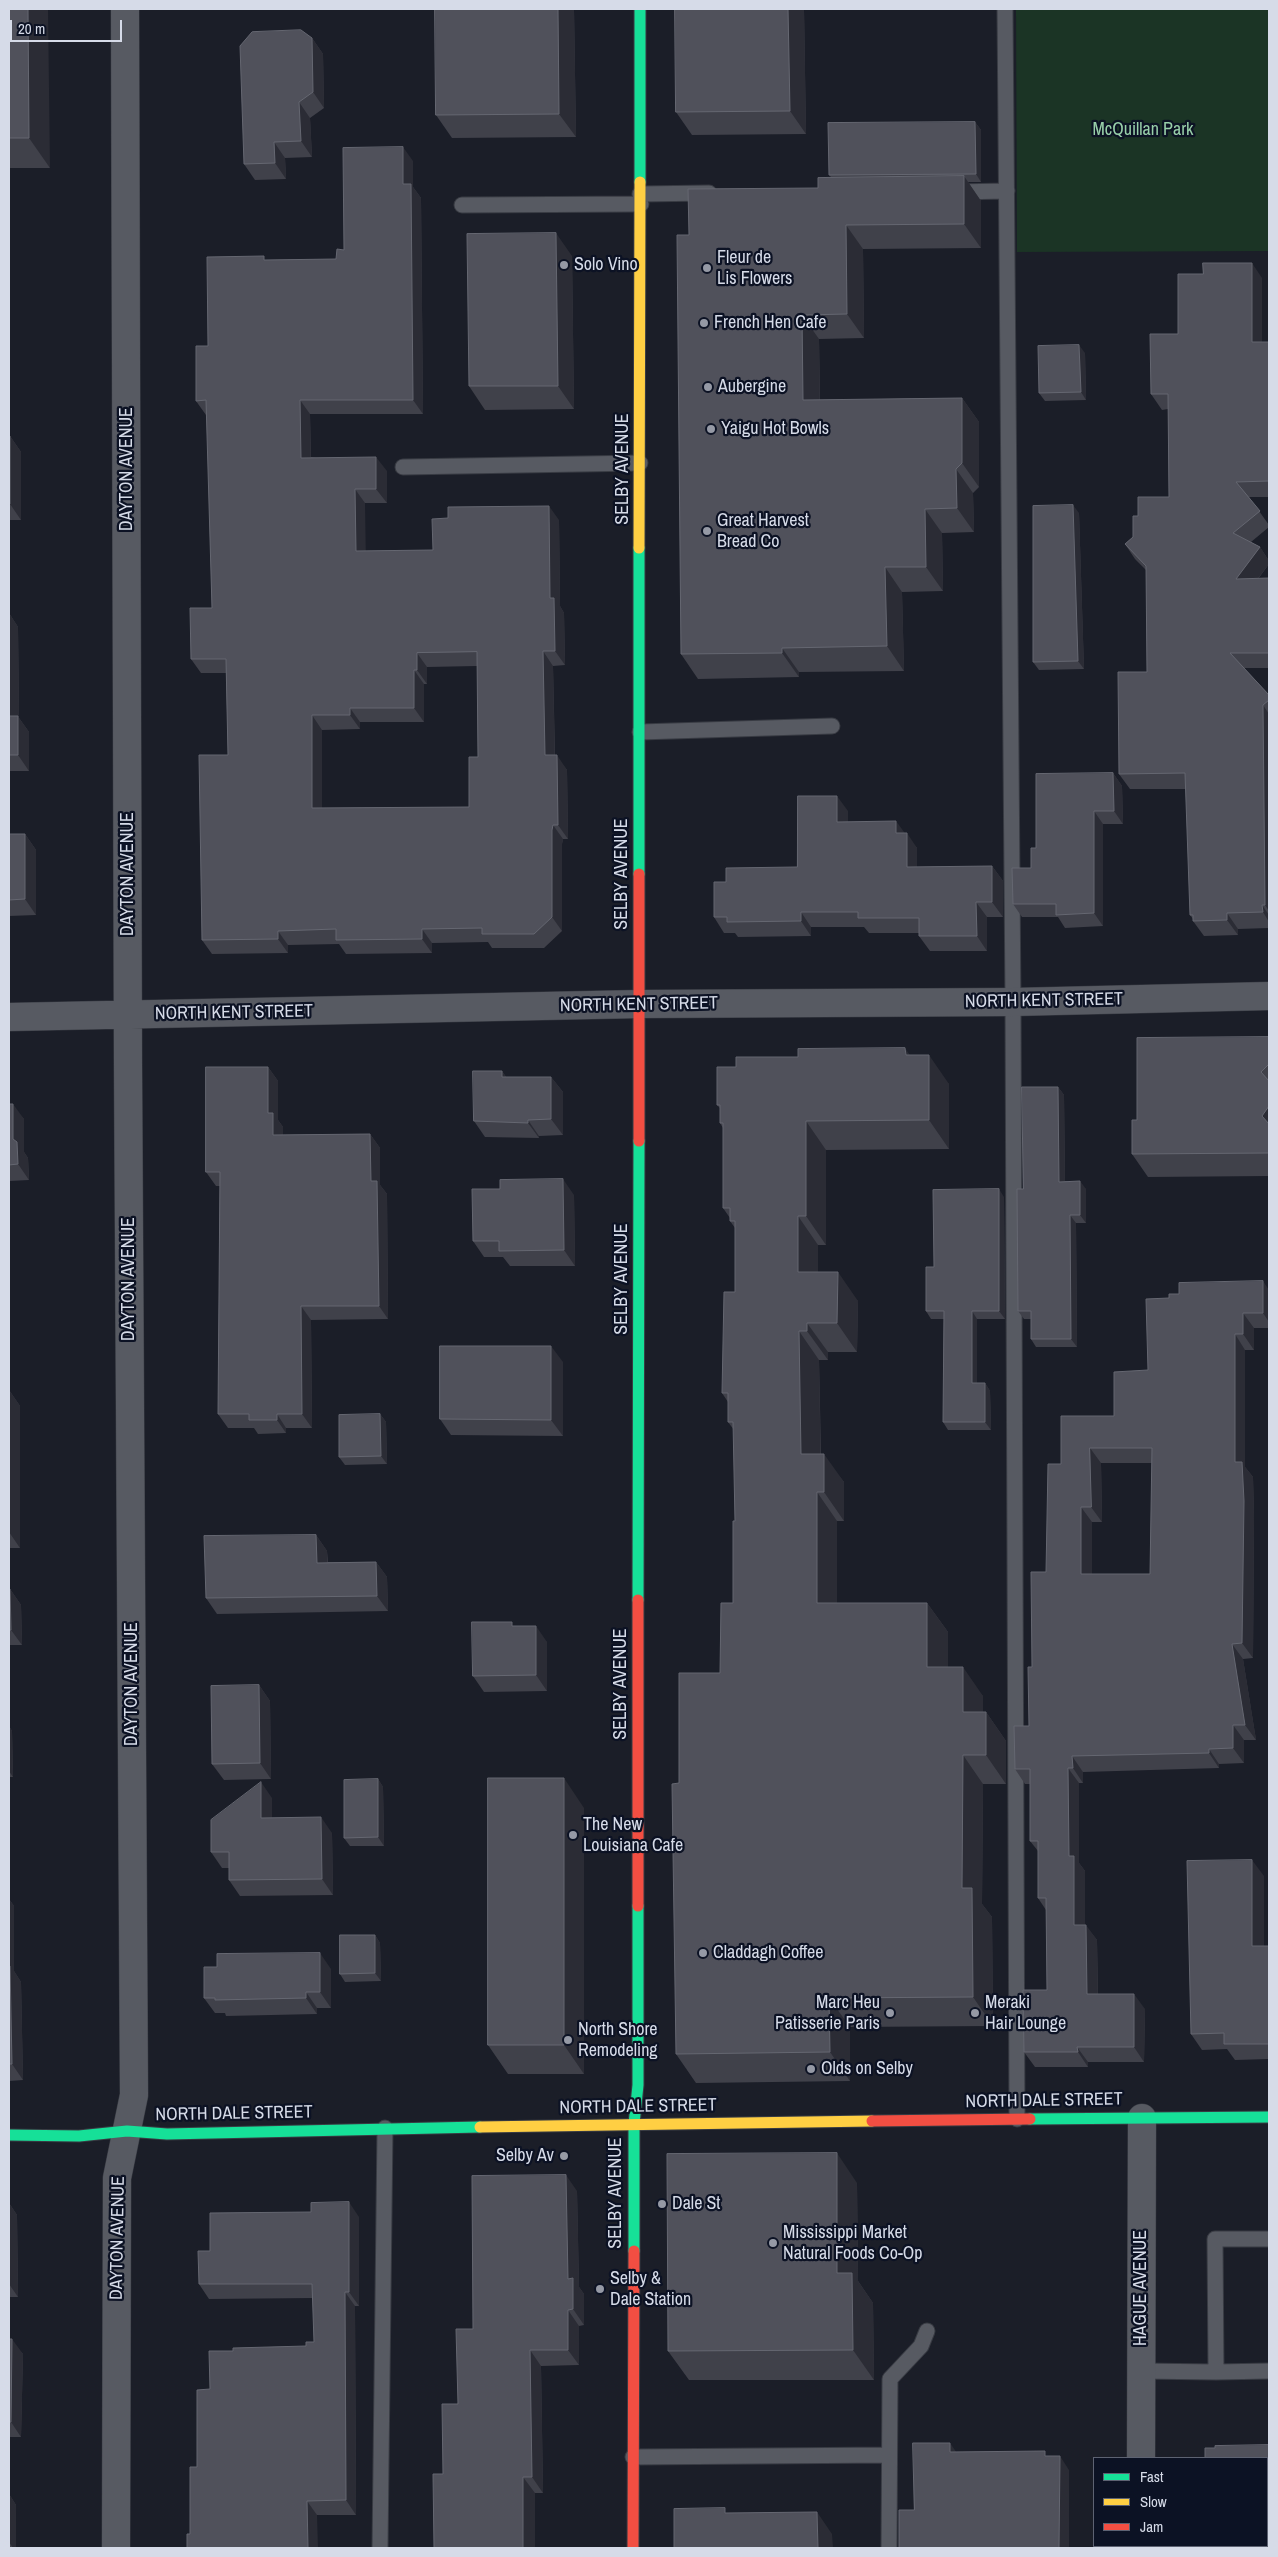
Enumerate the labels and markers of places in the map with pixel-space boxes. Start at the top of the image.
place label: Fleur de Lis Flowers [717,247,792,290]
place label: Solo Vino [574,254,638,276]
marker: Solo Vino [558,259,570,271]
marker: Fleur de Lis Flowers [701,262,713,274]
place label: French Hen Cafe [714,312,826,334]
marker: French Hen Cafe [698,317,710,329]
place label: Aubergine [718,376,786,398]
marker: Aubergine [702,381,714,393]
place label: Yaigu Hot Bowls [721,418,829,440]
marker: Yaigu Hot Bowls [705,423,717,435]
place label: Great Harvest Bread Co [717,510,809,552]
marker: Great Harvest Bread Co [701,525,713,537]
place label: The New Louisiana Cafe [583,1814,683,1856]
marker: The New Louisiana Cafe [567,1829,579,1841]
place label: Claddagh Coffee [713,1942,824,1964]
marker: Claddagh Coffee [697,1947,709,1959]
place label: Marc Heu Patisserie Paris [775,1992,880,2035]
place label: Meraki Hair Lounge [985,1992,1066,2035]
marker: Marc Heu Patisserie Paris [884,2007,896,2019]
marker: Meraki Hair Lounge [969,2007,981,2019]
place label: North Shore Remodeling [578,2019,658,2062]
marker: North Shore Remodeling [562,2034,574,2046]
place label: Olds on Selby [821,2058,913,2080]
marker: Olds on Selby [805,2063,817,2075]
place label: Selby Av [496,2145,554,2167]
marker: Selby Av [558,2150,570,2162]
place label: Dale St [672,2193,720,2215]
marker: Dale St [656,2198,668,2210]
place label: Mississippi Market Natural Foods Co-Op [783,2222,923,2264]
marker: Mississippi Market Natural Foods Co-Op [767,2237,779,2249]
place label: Selby & Dale Station [610,2268,691,2310]
marker: Selby & Dale Station [594,2283,606,2295]

